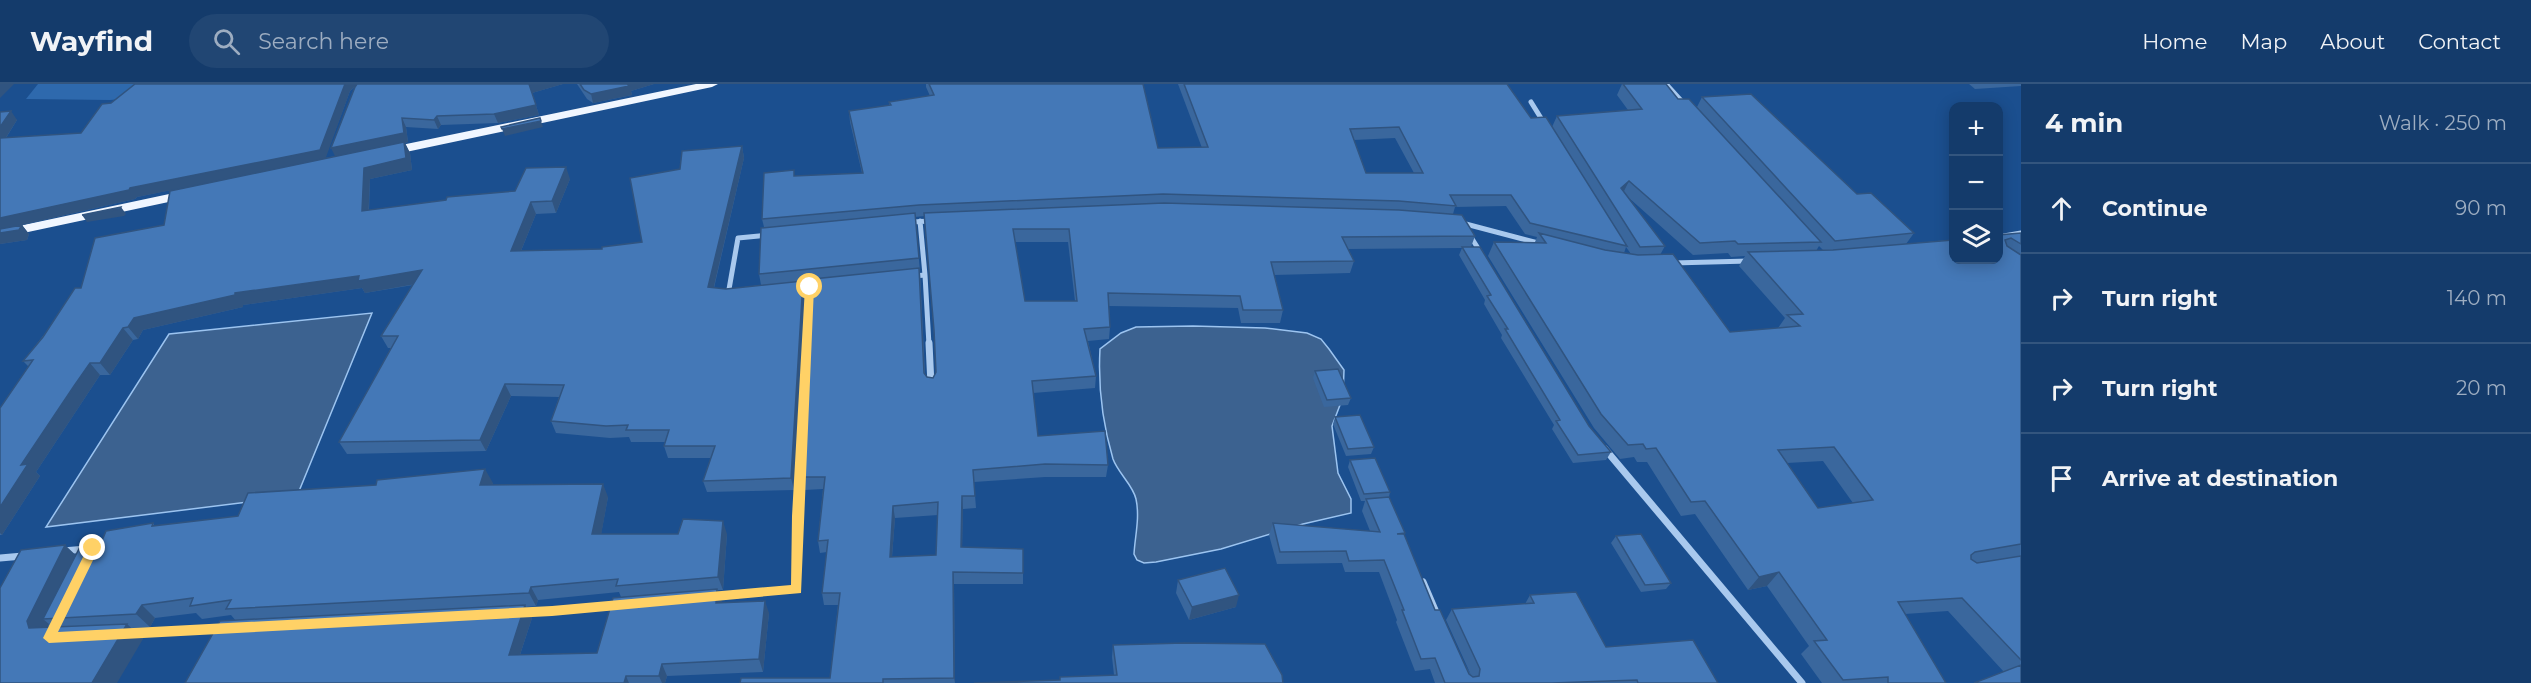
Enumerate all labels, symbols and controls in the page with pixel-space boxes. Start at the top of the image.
search box [189,14,609,68]
text: Wayfind [30,24,153,58]
icon: search [210,25,243,58]
text: Search here [258,28,389,55]
text: Home [2142,29,2207,54]
text: Map [2240,29,2287,54]
text: About [2320,29,2385,54]
text: Contact [2418,29,2501,54]
map controls [1949,102,2003,264]
button: + [1949,102,2003,156]
text: 4 min [2045,107,2123,139]
text: Walk · 250 m [2379,111,2507,135]
button: − [1949,156,2003,210]
icon: ahead [2045,192,2078,225]
text: Continue [2102,195,2208,222]
text: 90 m [2455,196,2507,220]
button: layers [1949,210,2003,264]
route start [796,273,822,299]
icon: right [2045,282,2078,315]
text: Turn right [2102,285,2217,312]
text: 140 m [2447,286,2507,310]
icon: right [2045,372,2078,405]
text: Turn right [2102,375,2217,402]
text: 20 m [2456,376,2507,400]
icon: arrive [2045,462,2078,495]
text: Arrive at destination [2102,465,2338,492]
route end [79,534,105,560]

